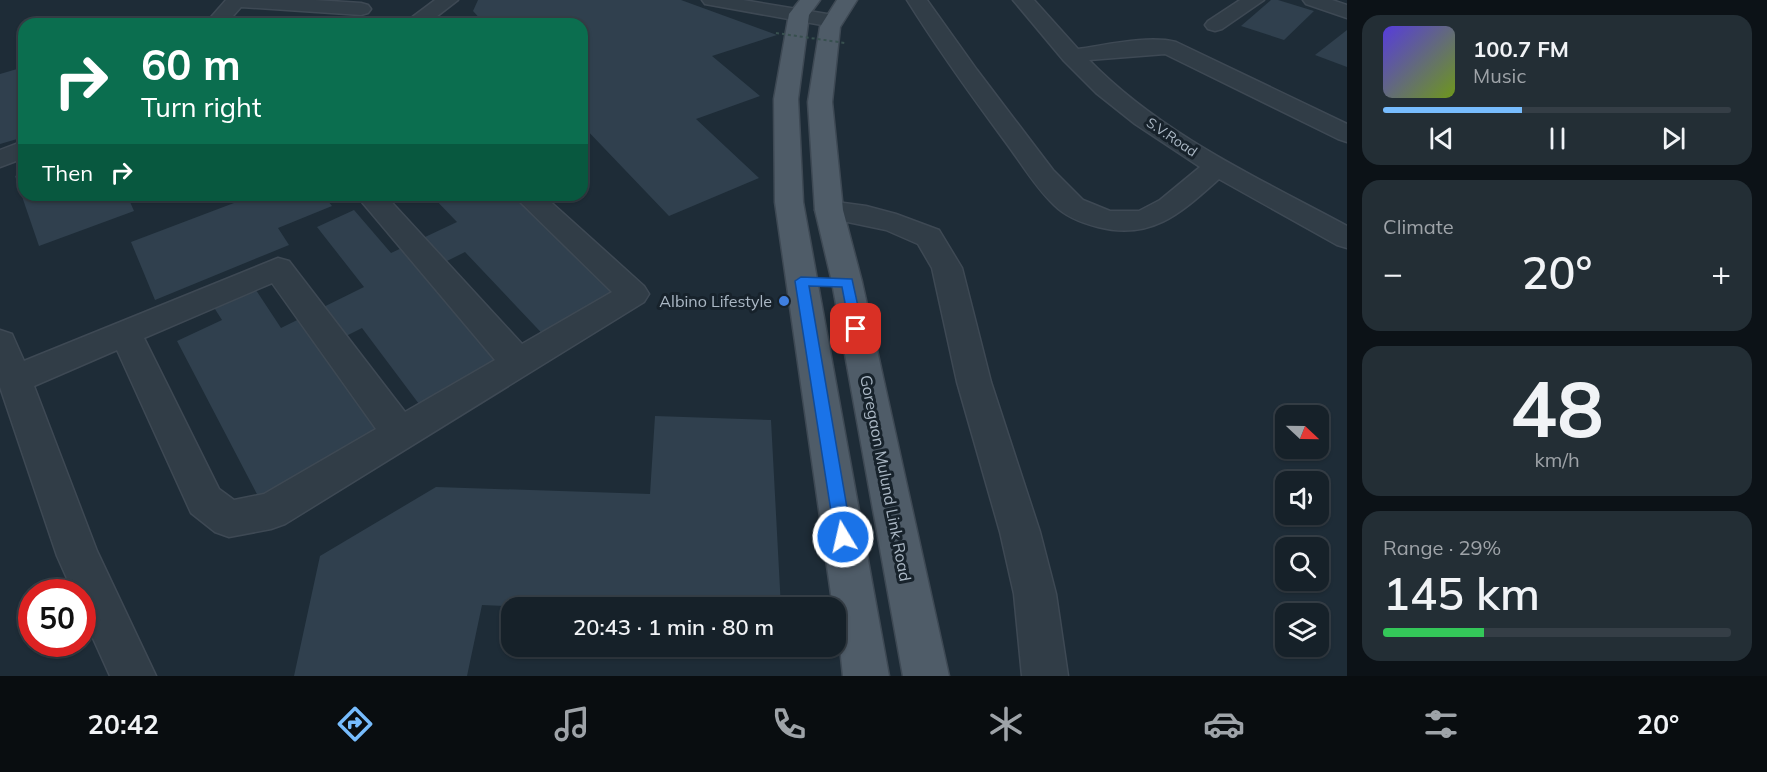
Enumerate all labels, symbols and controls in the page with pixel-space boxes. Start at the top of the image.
text: 100.7 FM [1473,35,1569,63]
text: 60 m [141,38,241,91]
icon: right [42,42,120,120]
text: Music [1473,63,1526,88]
text: Turn right [141,90,261,124]
street label: S.V.Road [1143,113,1201,161]
icon: previous [1425,122,1458,155]
icon: pause [1541,122,1574,155]
icon: next [1657,122,1690,155]
icon: right [105,156,138,189]
text: Then [42,159,93,187]
text: Climate [1383,214,1454,239]
text: 20° [1522,244,1592,300]
text: − [1383,252,1403,293]
text: + [1711,252,1731,293]
place label: Albino Lifestyle [659,291,772,311]
marker: Albino Lifestyle [777,294,791,308]
pin [830,303,881,354]
icon: arrive [839,312,872,345]
text: 48 [1510,359,1604,457]
street label: Goregaon Mulund Link Road [856,373,916,583]
north arrow [1275,405,1329,459]
map controls [1275,405,1329,657]
text: km/h [1534,447,1580,472]
button: sound [1275,471,1329,525]
position arrow [811,505,875,569]
text: Range · 29% [1383,535,1501,560]
button: search [1275,537,1329,591]
text: 145 km [1383,565,1540,621]
speed limit sign: 50 [18,579,96,657]
button: layers [1275,603,1329,657]
text: 20:43 · 1 min · 80 m [573,613,774,641]
icon: directions [334,703,376,745]
icon: music [551,703,593,745]
icon: phone [768,703,810,745]
icon: climate [985,703,1027,745]
icon: car [1203,703,1245,745]
icon: filters [1420,703,1462,745]
text: 20:42 [88,707,159,741]
text: 20° [1637,707,1679,741]

